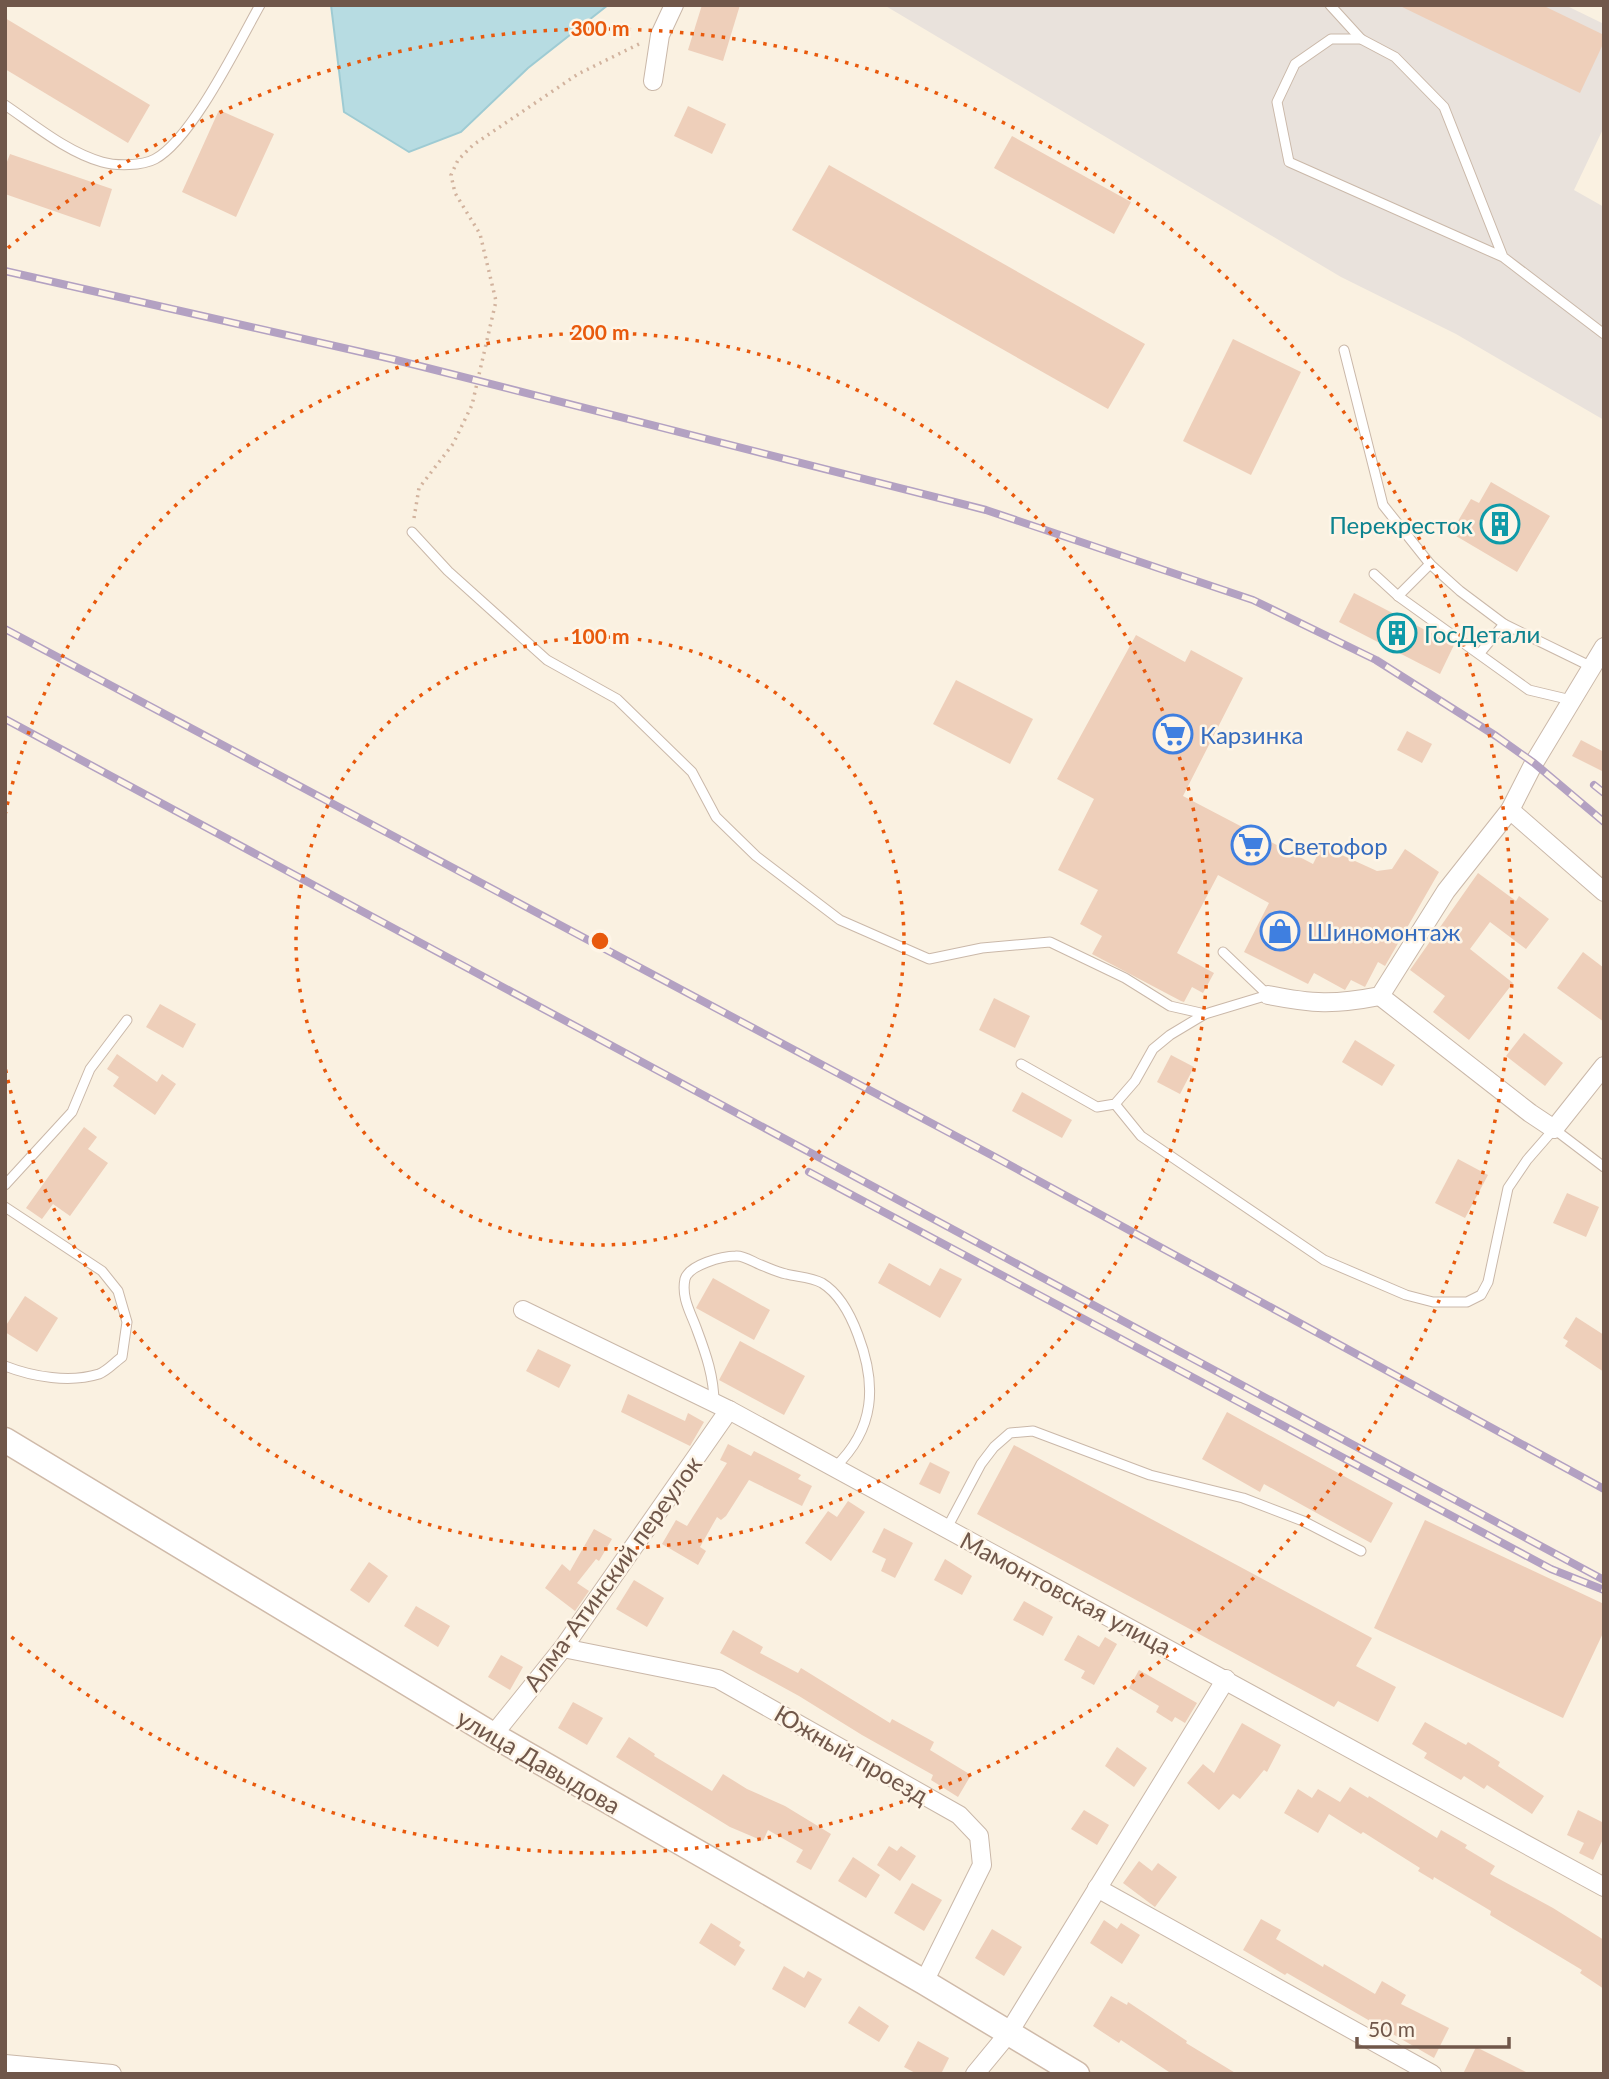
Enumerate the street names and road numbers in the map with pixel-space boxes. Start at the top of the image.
street label: Алма-Атинский переулок [517,1449,707,1696]
street label: Мамонтовская улица [956,1525,1176,1661]
street label: Южный проезд [770,1698,934,1810]
street label: улица Давыдова [452,1703,626,1819]

